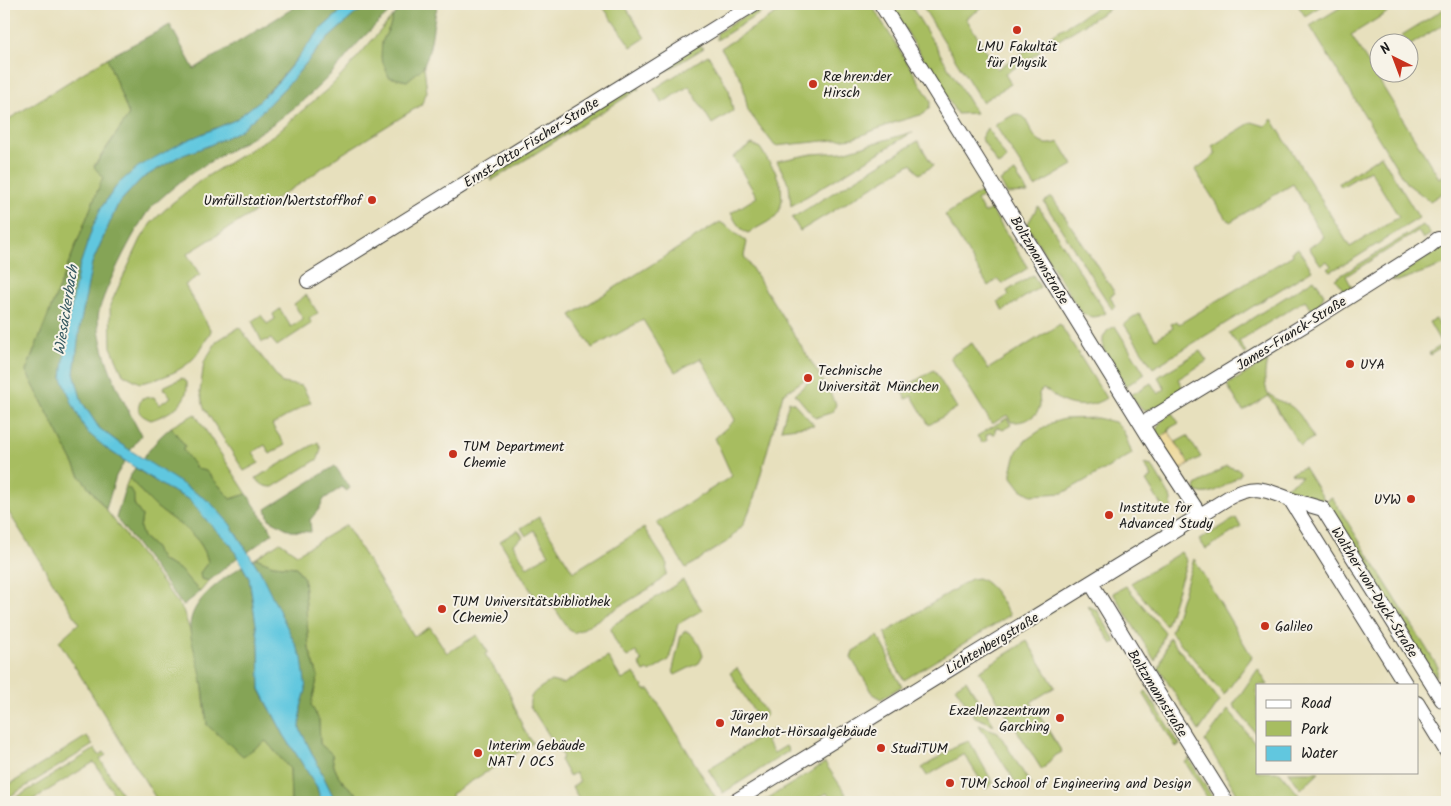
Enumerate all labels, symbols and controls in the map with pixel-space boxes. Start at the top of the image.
marker: LMU Fakultät für Physik [1011,24,1023,36]
north arrow [1368,32,1418,82]
place label: LMU Fakultät für Physik [977,36,1058,74]
text: N [1375,38,1397,60]
place label: Rœhren:der Hirsch [823,66,892,104]
marker: Rœhren:der Hirsch [807,78,819,90]
street label: Ernst-Otto-Fischer-Straße [459,92,604,194]
place label: Umfüllstation/Wertstoffhof [204,190,364,212]
marker: Umfüllstation/Wertstoffhof [366,194,378,206]
street label: Boltzmannstraße [1004,212,1075,310]
water label: Wiesäckerbach [48,262,86,357]
street label: James-Franck-Straße [1232,291,1352,377]
place label: UYA [1360,354,1385,376]
marker: UYA [1344,358,1356,370]
place label: Technische Universität München [818,360,939,398]
marker: Technische Universität München [802,372,814,384]
place label: TUM Department Chemie [463,436,565,474]
marker: TUM Department Chemie [447,448,459,460]
place label: UYW [1374,489,1401,511]
marker: UYW [1405,493,1417,505]
place label: Institute for Advanced Study [1119,497,1213,535]
marker: Institute for Advanced Study [1103,509,1115,521]
street label: Walther-von-Dyck-Straße [1325,523,1424,663]
place label: TUM Universitätsbibliothek (Chemie) [452,591,611,629]
marker: TUM Universitätsbibliothek (Chemie) [436,603,448,615]
street label: Lichtenbergstraße [941,607,1044,681]
place label: Galileo [1275,616,1313,638]
marker: Galileo [1259,620,1271,632]
street label: Boltzmannstraße [1121,645,1193,742]
legend [1256,684,1418,774]
text: Road [1301,692,1332,716]
place label: Exzellenzzentrum Garching [949,700,1050,738]
place label: Jürgen Manchot-Hörsaalgebäude [730,705,877,743]
marker: Exzellenzzentrum Garching [1054,712,1066,724]
marker: Jürgen Manchot-Hörsaalgebäude [714,717,726,729]
text: Park [1301,718,1329,742]
place label: Interim Gebäude NAT / OCS [488,735,586,773]
place label: StudiTUM [891,738,948,760]
marker: StudiTUM [875,742,887,754]
text: Water [1301,742,1338,766]
marker: Interim Gebäude NAT / OCS [472,747,484,759]
place label: TUM School of Engineering and Design [960,773,1191,795]
marker: TUM School of Engineering and Design [944,777,956,789]

